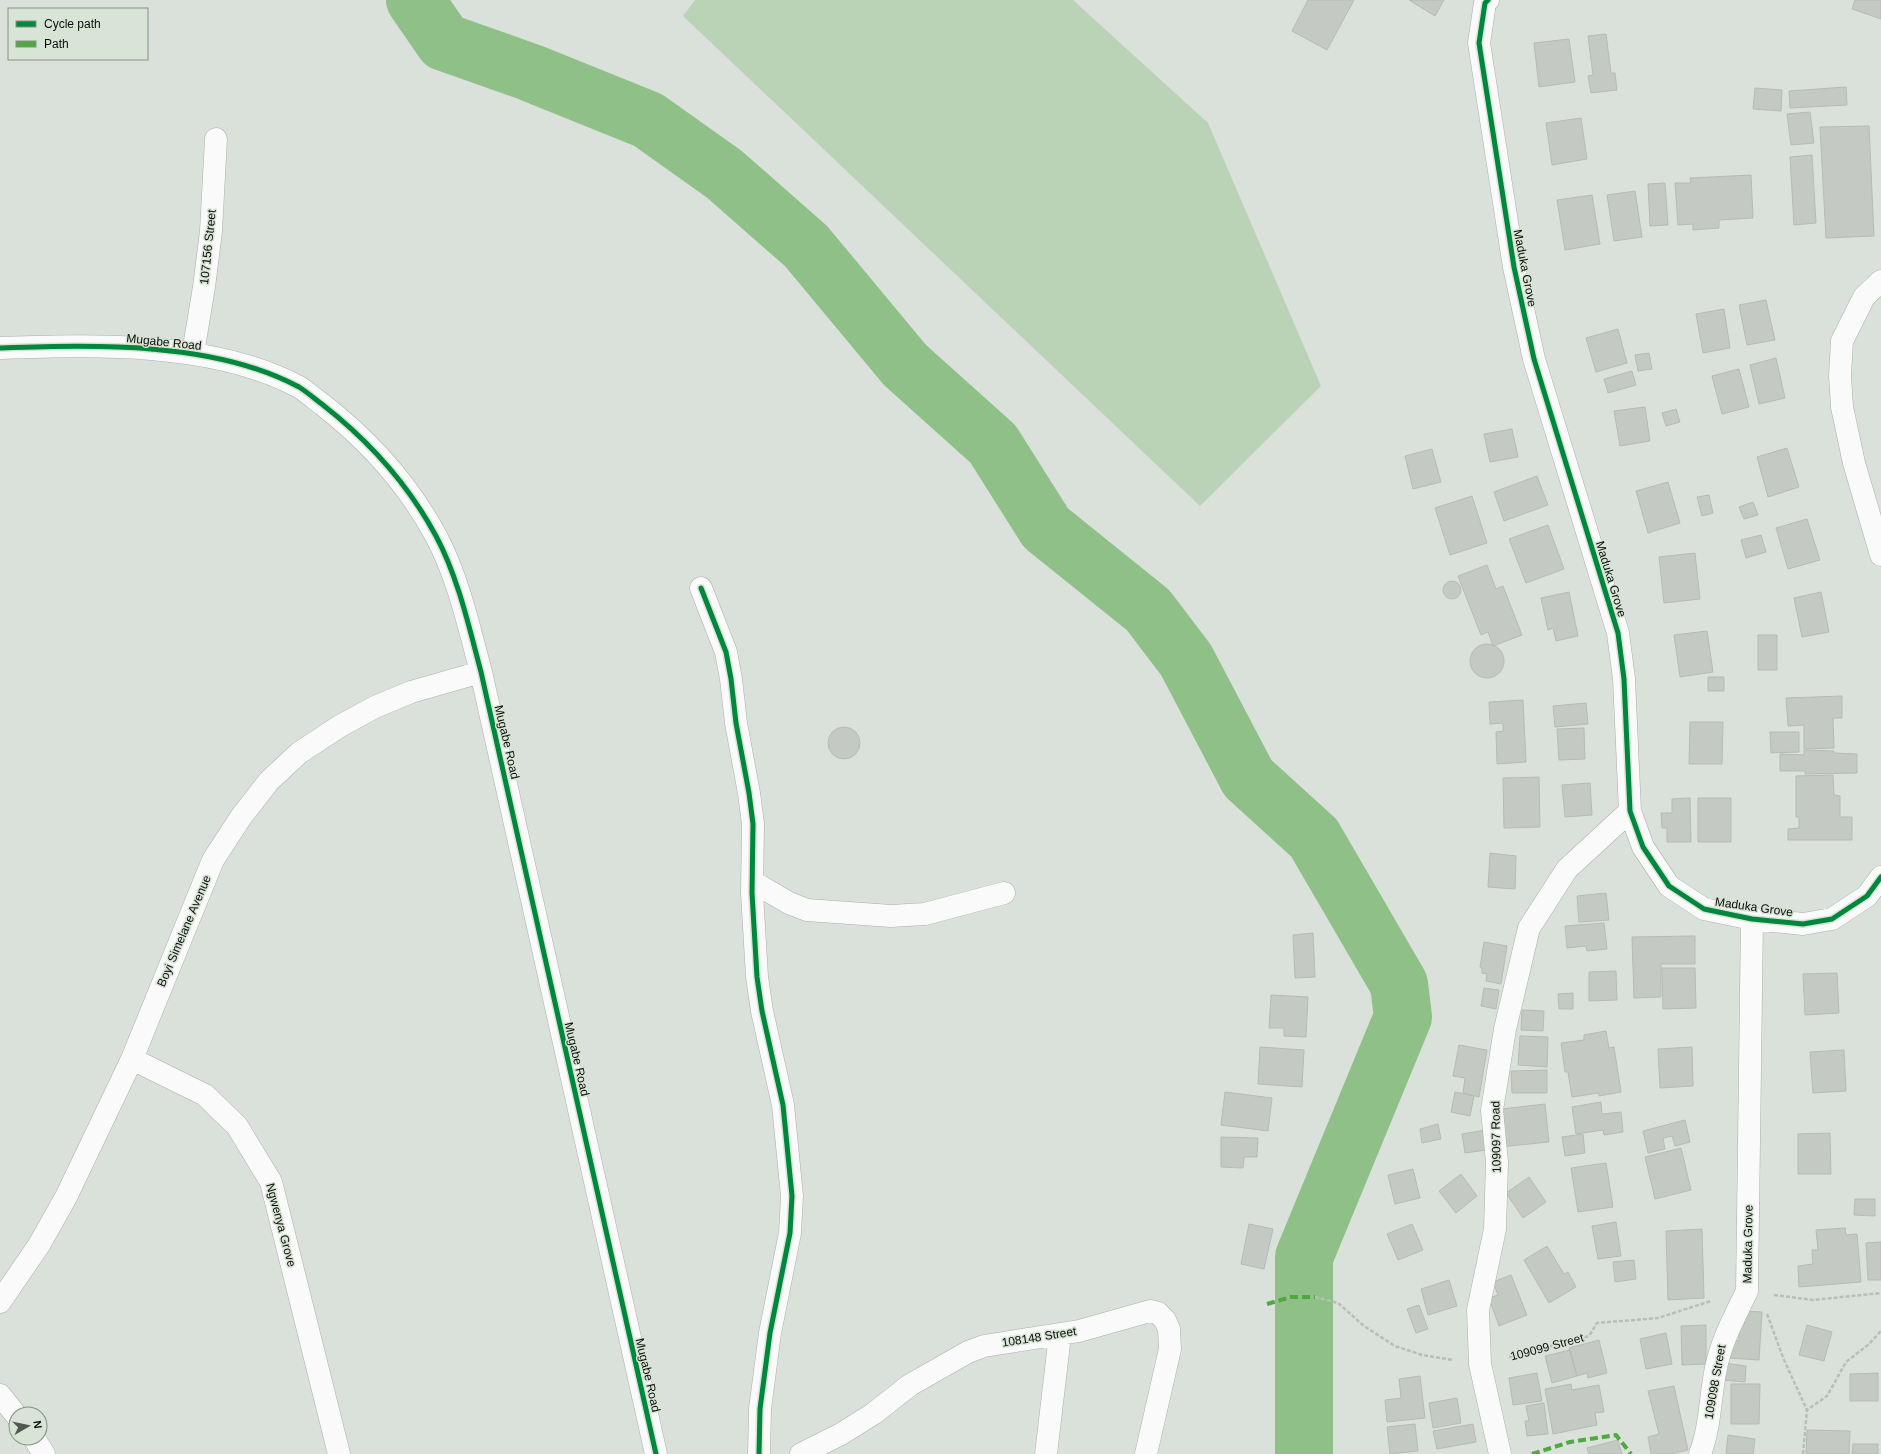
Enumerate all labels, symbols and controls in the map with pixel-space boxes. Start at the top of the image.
legend [8,8,148,60]
text: Cycle path [44,17,101,31]
text: Path [44,37,69,51]
street label: 107156 Street [197,208,219,285]
street label: Maduka Grove [1511,228,1539,308]
street label: Mugabe Road [126,331,202,353]
street label: Maduka Grove [1593,539,1629,619]
street label: Mugabe Road [492,704,522,780]
street label: Boyi Simelane Avenue [154,873,214,989]
street label: Maduka Grove [1714,895,1794,919]
street label: Mugabe Road [562,1021,592,1097]
street label: 109097 Road [1488,1101,1504,1173]
street label: Ngwenya Grove [263,1182,299,1269]
street label: Maduka Grove [1740,1204,1756,1283]
street label: 108148 Street [1001,1324,1078,1350]
street label: 109099 Street [1509,1330,1586,1364]
street label: Mugabe Road [633,1337,663,1413]
street label: 109098 Street [1702,1343,1729,1420]
north arrow [8,1406,48,1446]
text: N [31,1420,44,1429]

